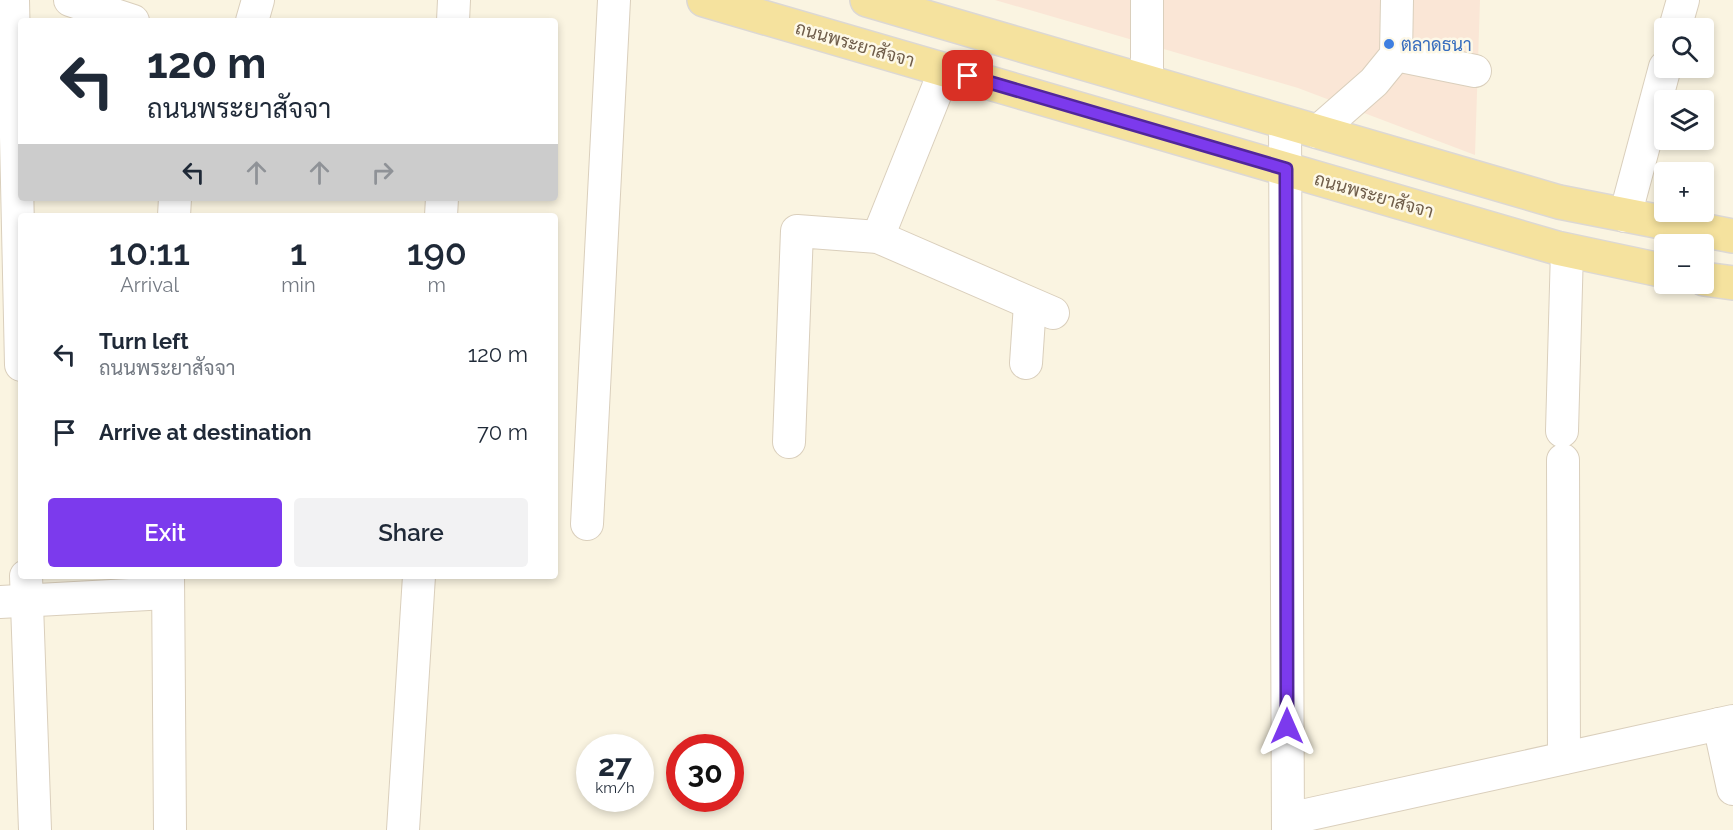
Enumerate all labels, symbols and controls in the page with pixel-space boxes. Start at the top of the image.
street label: ถนนพระยาสัจจา [793,17,917,71]
map controls [1654,18,1714,294]
button: search [1654,18,1714,78]
place label: ตลาดธนา [1401,34,1472,55]
marker: ตลาดธนา [1382,37,1396,51]
text: 120 m [147,39,266,88]
icon: left [48,42,126,120]
pin [942,50,993,101]
icon: arrive [951,59,984,92]
button: layers [1654,90,1714,150]
text: ถนนพระยาสัจจา [147,93,331,124]
icon: left [177,156,210,189]
icon: ahead [240,156,273,189]
icon: ahead [303,156,336,189]
icon: right [366,156,399,189]
button: + [1654,162,1714,222]
street label: ถนนพระยาสัจจา [1312,168,1436,222]
text: 10:11 [109,231,190,273]
text: 1 [290,231,307,273]
text: 190 [407,231,467,273]
button: − [1654,234,1714,294]
text: Arrival [120,273,179,297]
text: min [281,273,316,297]
text: m [428,273,446,297]
text: Turn left [99,328,189,354]
icon: left [48,338,81,371]
text: 120 m [468,341,528,367]
text: ถนนพระยาสัจจา [99,356,236,380]
icon: arrive [48,416,81,449]
text: Arrive at destination [99,419,312,445]
text: 70 m [477,419,528,445]
button: Exit [48,498,282,567]
button: Share [294,498,528,567]
position arrow [1255,694,1319,758]
speed limit sign: 30 [666,734,744,812]
text: 27 [598,748,632,783]
text: km/h [595,779,635,797]

